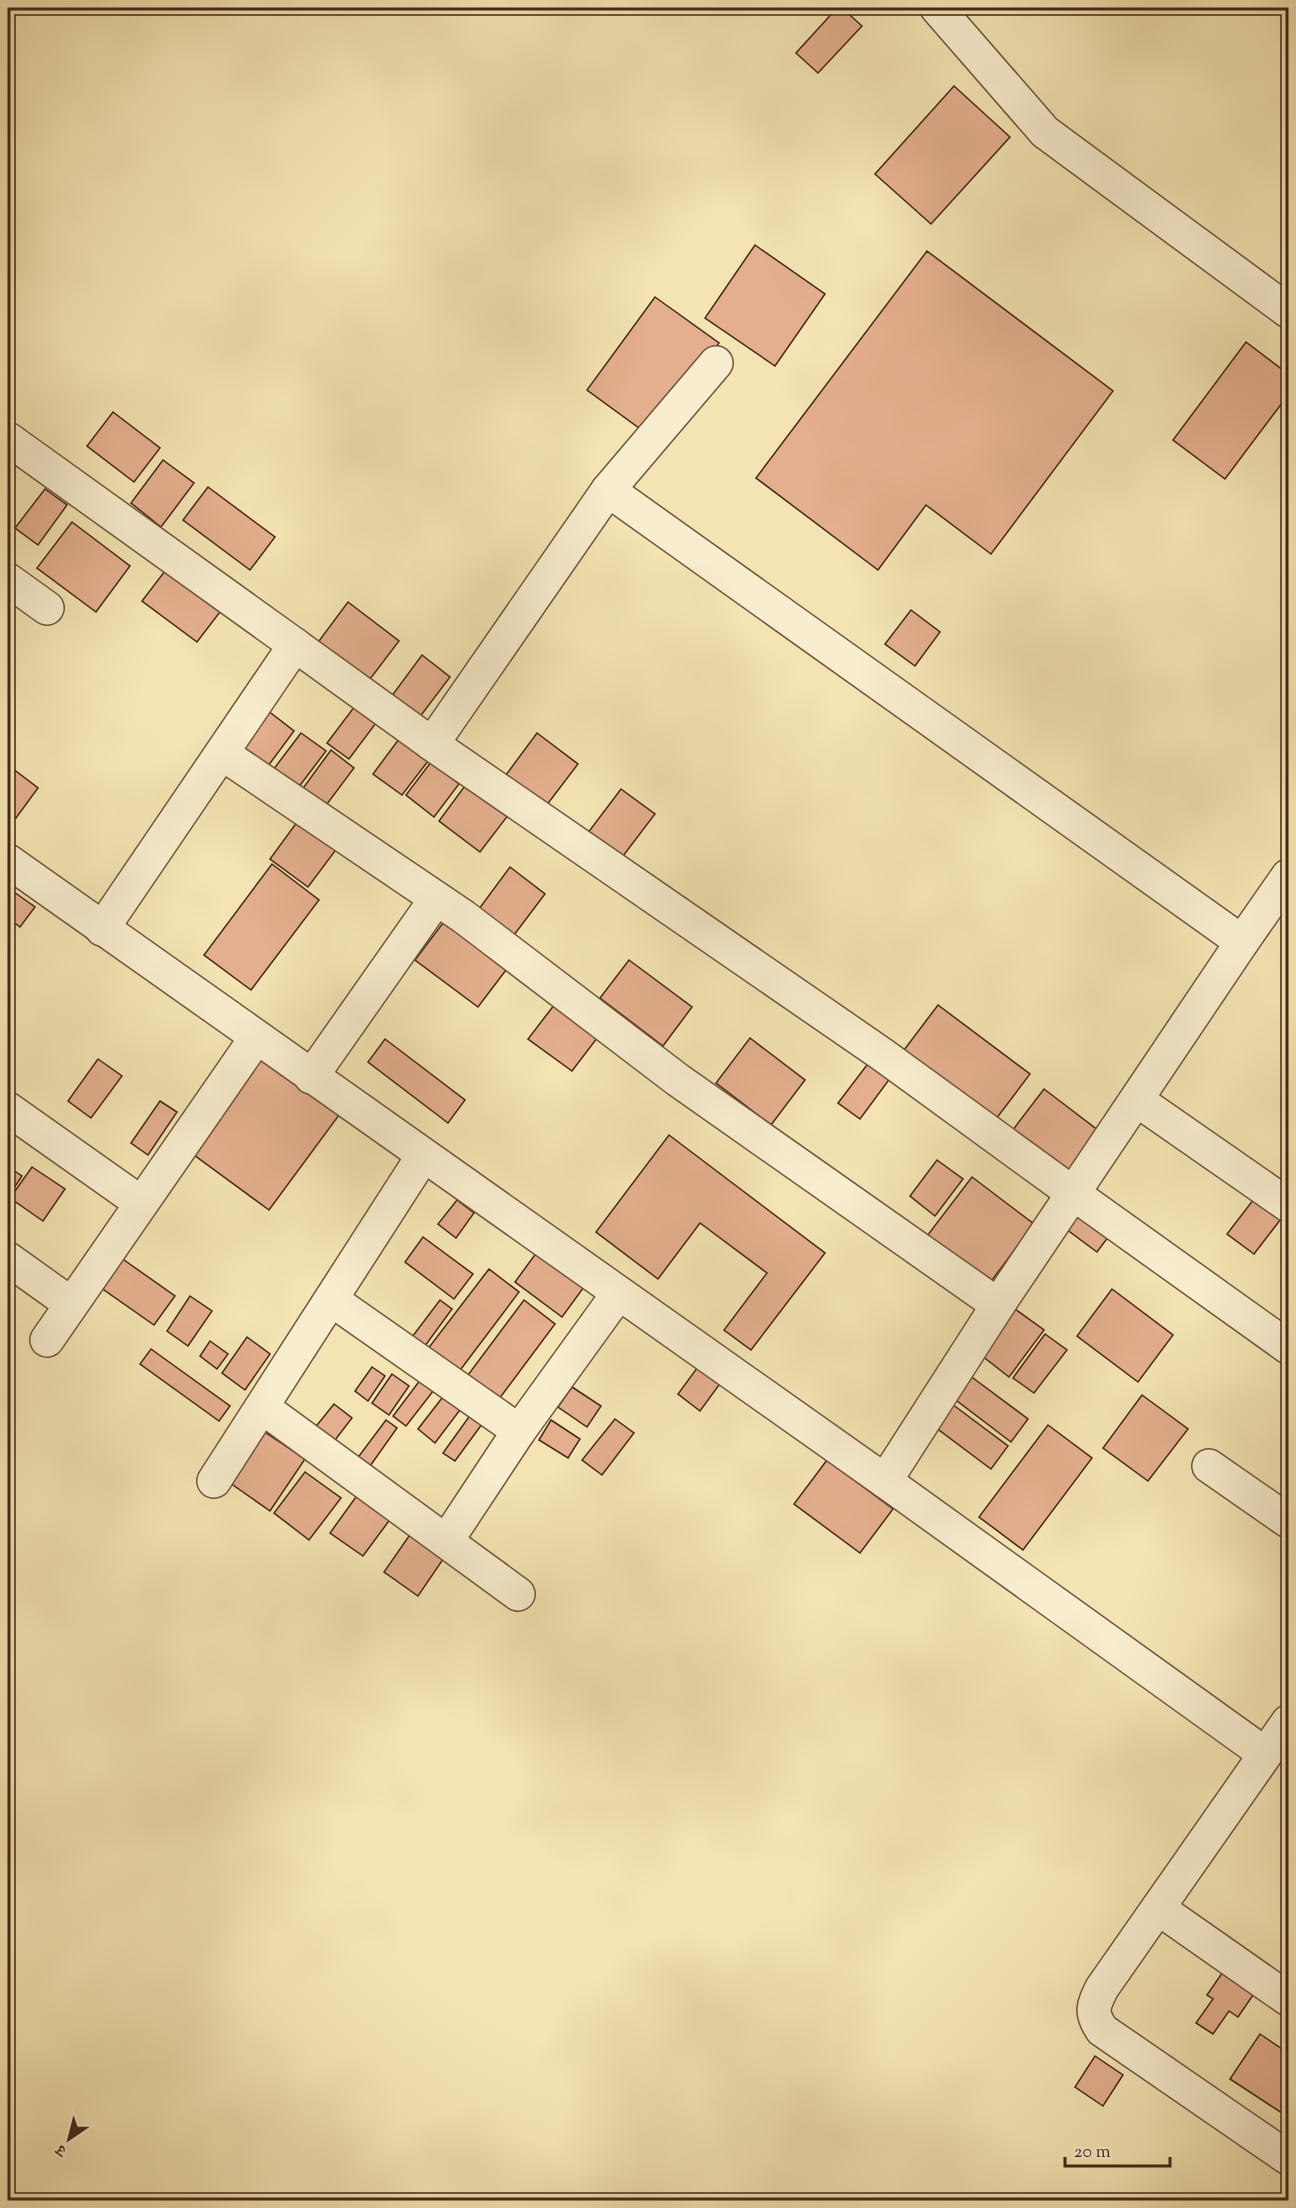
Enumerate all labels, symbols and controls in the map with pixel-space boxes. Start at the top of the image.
north arrow [39,2109,99,2169]
scale bar [1065,2130,1170,2168]
text: उ [50,2136,73,2162]
text: 20 m [1074,2140,1111,2166]

